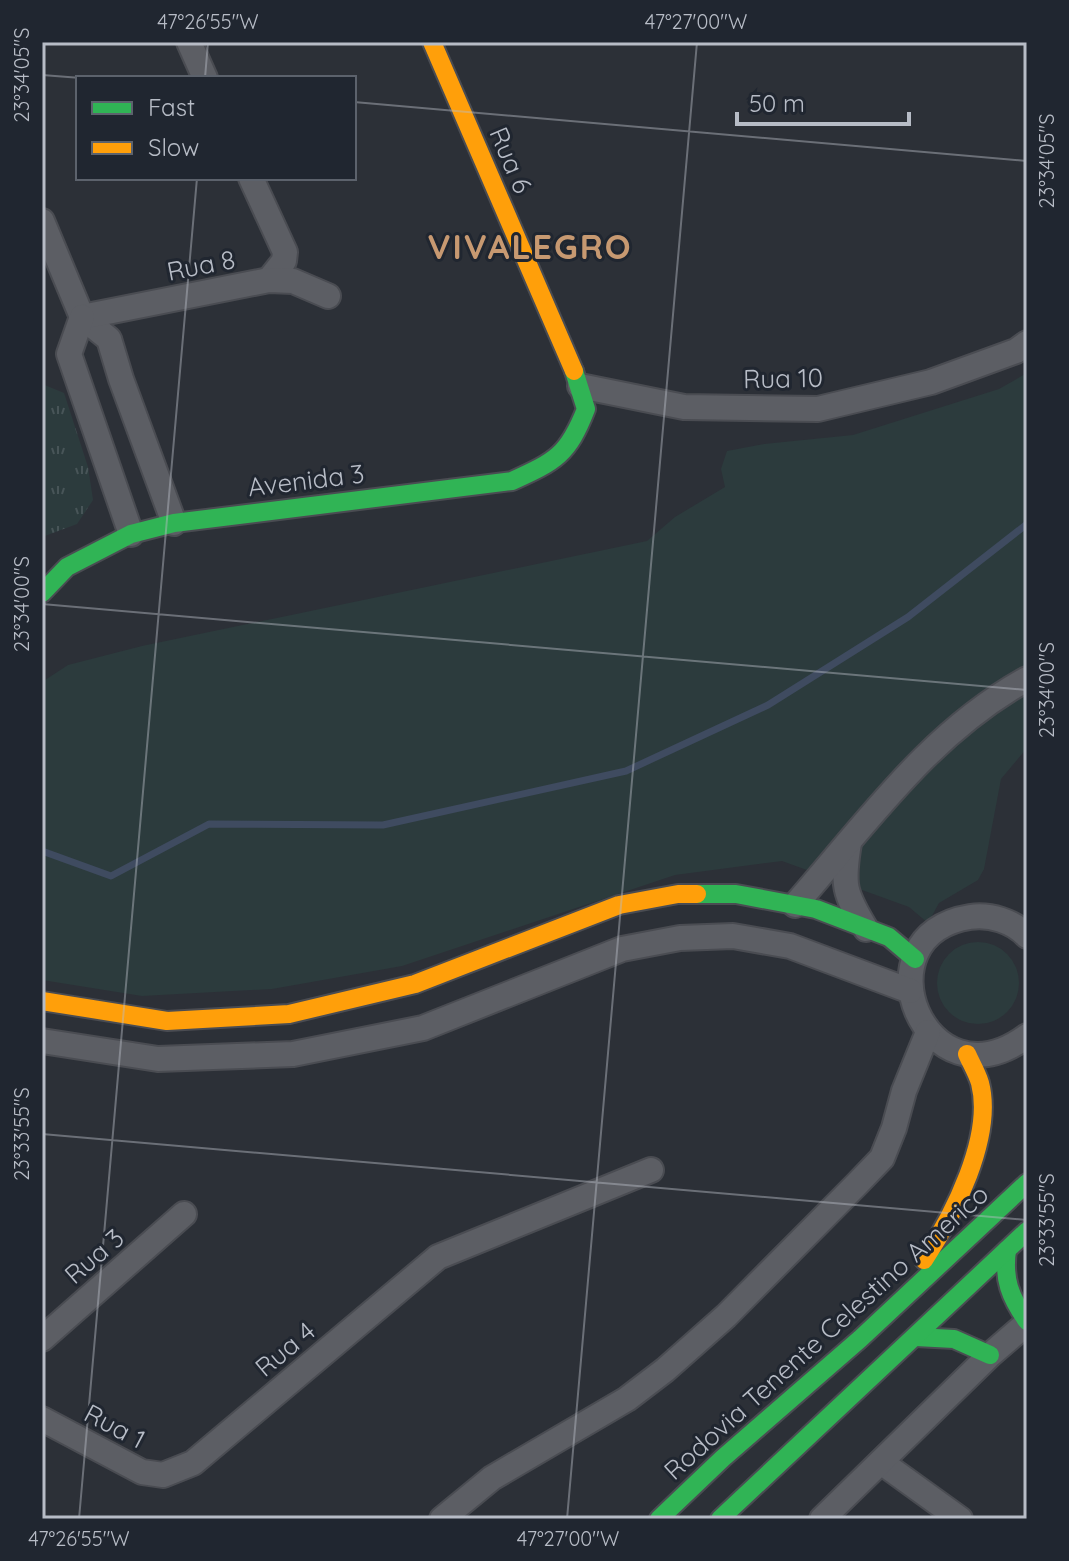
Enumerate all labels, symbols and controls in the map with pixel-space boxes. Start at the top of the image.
text: 47°26'55"W [157,9,259,34]
text: 47°27'00"W [645,9,747,34]
text: 23°34'05"S [9,28,34,122]
legend [76,76,356,180]
scale bar [737,76,909,126]
text: 50 m [749,88,805,118]
text: Fast [148,92,195,122]
text: 23°34'05"S [1034,114,1059,208]
street label: Rua 6 [482,122,540,198]
text: Slow [148,132,199,162]
district label: VIVALEGRO [427,225,633,268]
street label: Rua 8 [164,242,238,288]
street label: Rua 10 [743,361,823,395]
street label: Avenida 3 [246,456,366,504]
text: 23°34'00"S [9,556,34,652]
text: 23°34'00"S [1034,642,1059,738]
text: 23°33'55"S [9,1087,34,1181]
text: 23°33'55"S [1034,1173,1059,1267]
street label: Rodovia Tenente Celestino Americo [657,1177,995,1487]
street label: Rua 3 [57,1221,131,1291]
street label: Rua 4 [248,1314,322,1384]
street label: Rua 1 [79,1396,151,1456]
text: 47°26'55"W [28,1526,130,1551]
text: 47°27'00"W [517,1526,619,1551]

